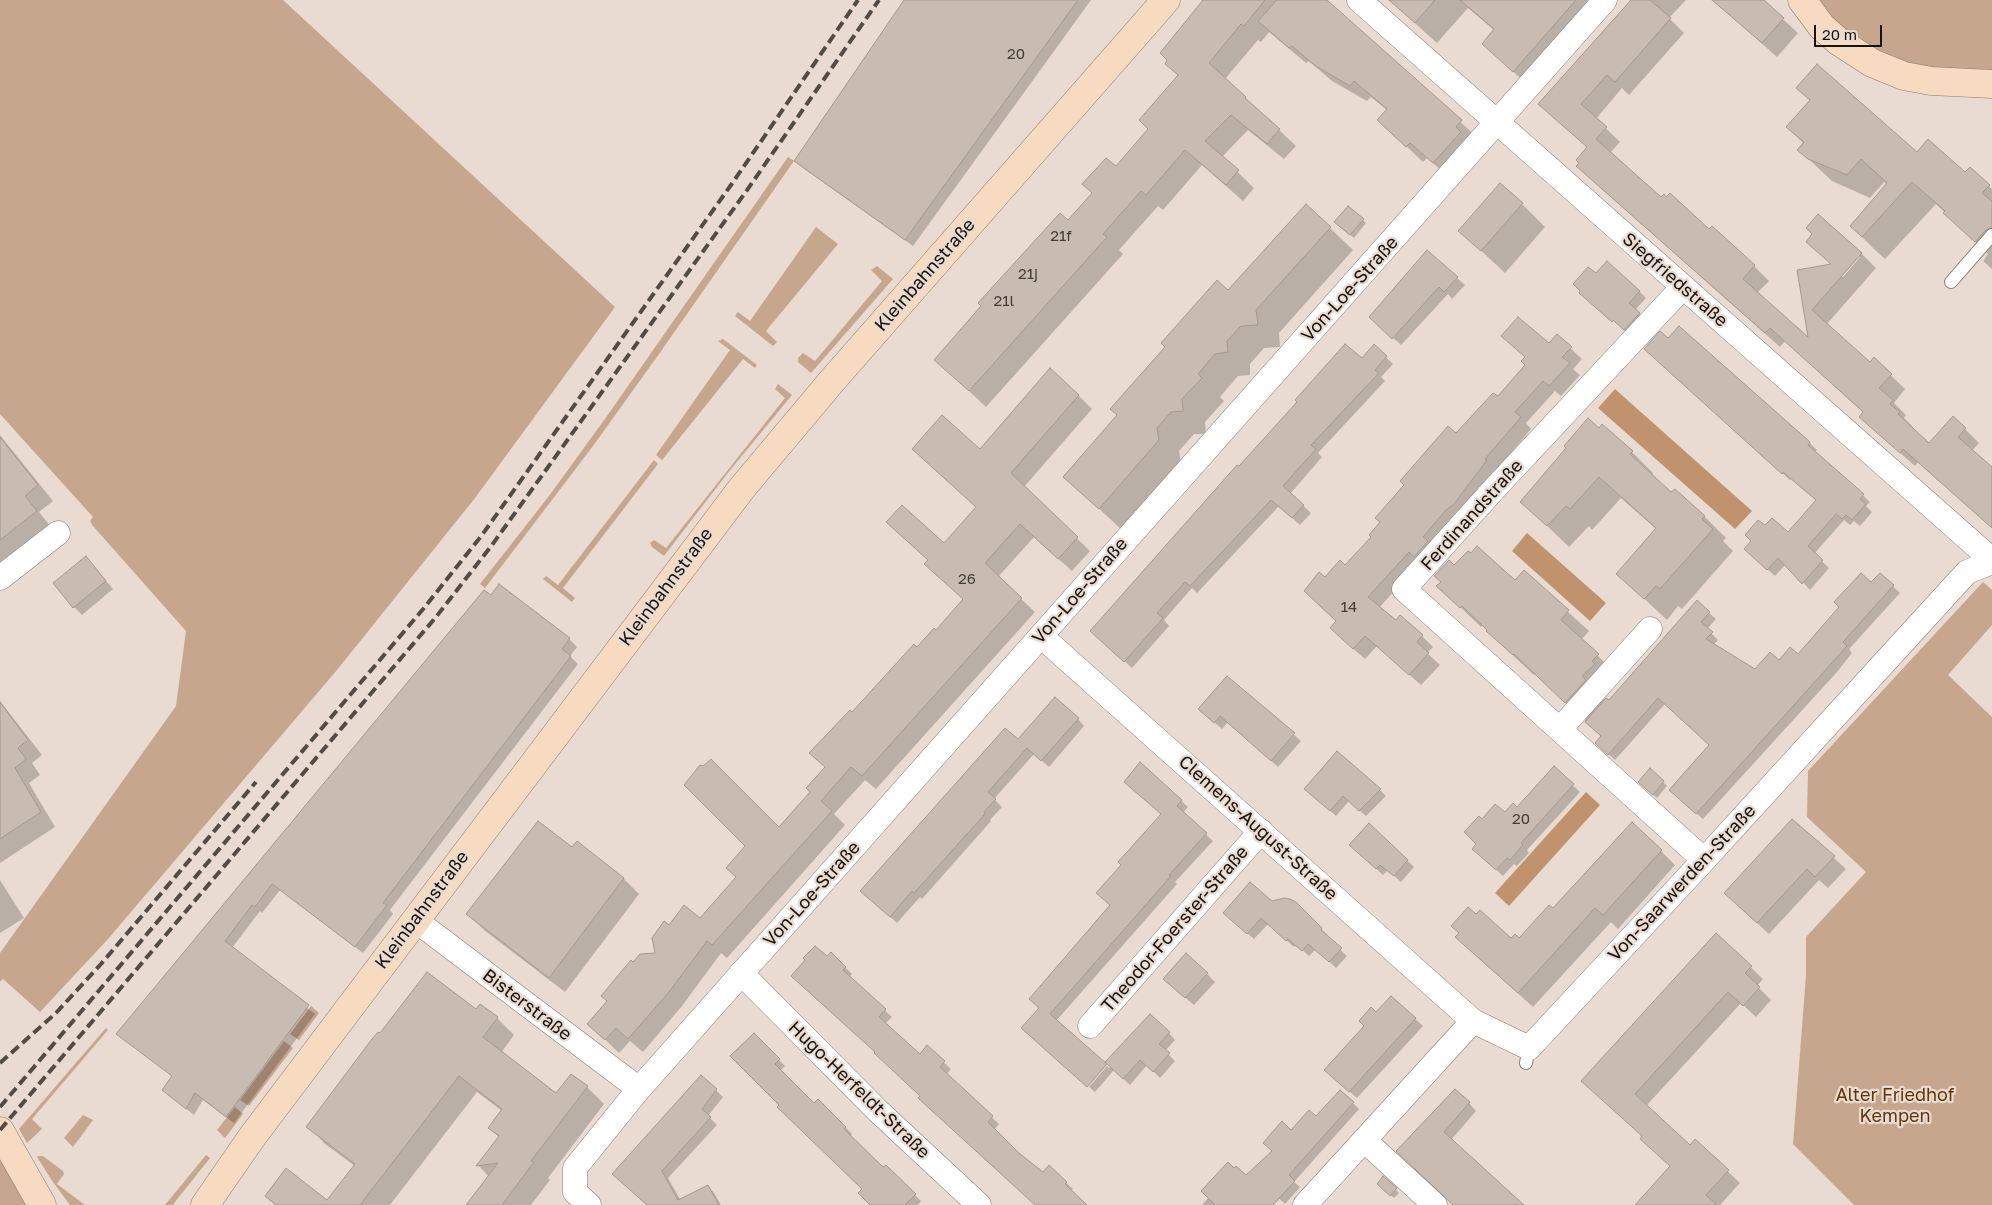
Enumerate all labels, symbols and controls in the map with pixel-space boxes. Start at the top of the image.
scale bar [1817,15,1884,47]
text: 20 m [1822,25,1857,43]
house number: 20 [1007,45,1025,63]
street label: Kleinbahnstraße [870,214,980,336]
house number: 21f [1050,227,1072,245]
street label: Siegfriedstraße [1618,228,1732,332]
street label: Von-Loe-Straße [1297,232,1403,346]
house number: 21j [1018,265,1038,283]
house number: 21l [994,292,1014,310]
street label: Ferdinandstraße [1417,455,1527,575]
street label: Kleinbahnstraße [615,524,717,650]
street label: Von-Loe-Straße [1028,533,1132,649]
house number: 26 [958,570,976,588]
house number: 14 [1341,598,1357,616]
street label: Clemens-August-Straße [1174,751,1342,905]
street label: Von-Saarwerden-Straße [1604,800,1760,966]
house number: 20 [1512,810,1530,828]
street label: Von-Loe-Straße [759,837,865,951]
street label: Theodor-Foerster-Straße [1097,841,1253,1017]
street label: Kleinbahnstraße [371,847,473,973]
street label: Bisterstraße [478,965,576,1045]
street label: Hugo-Herfeldt-Straße [784,1017,934,1163]
park label: Alter Friedhof Kempen [1836,1084,1954,1126]

